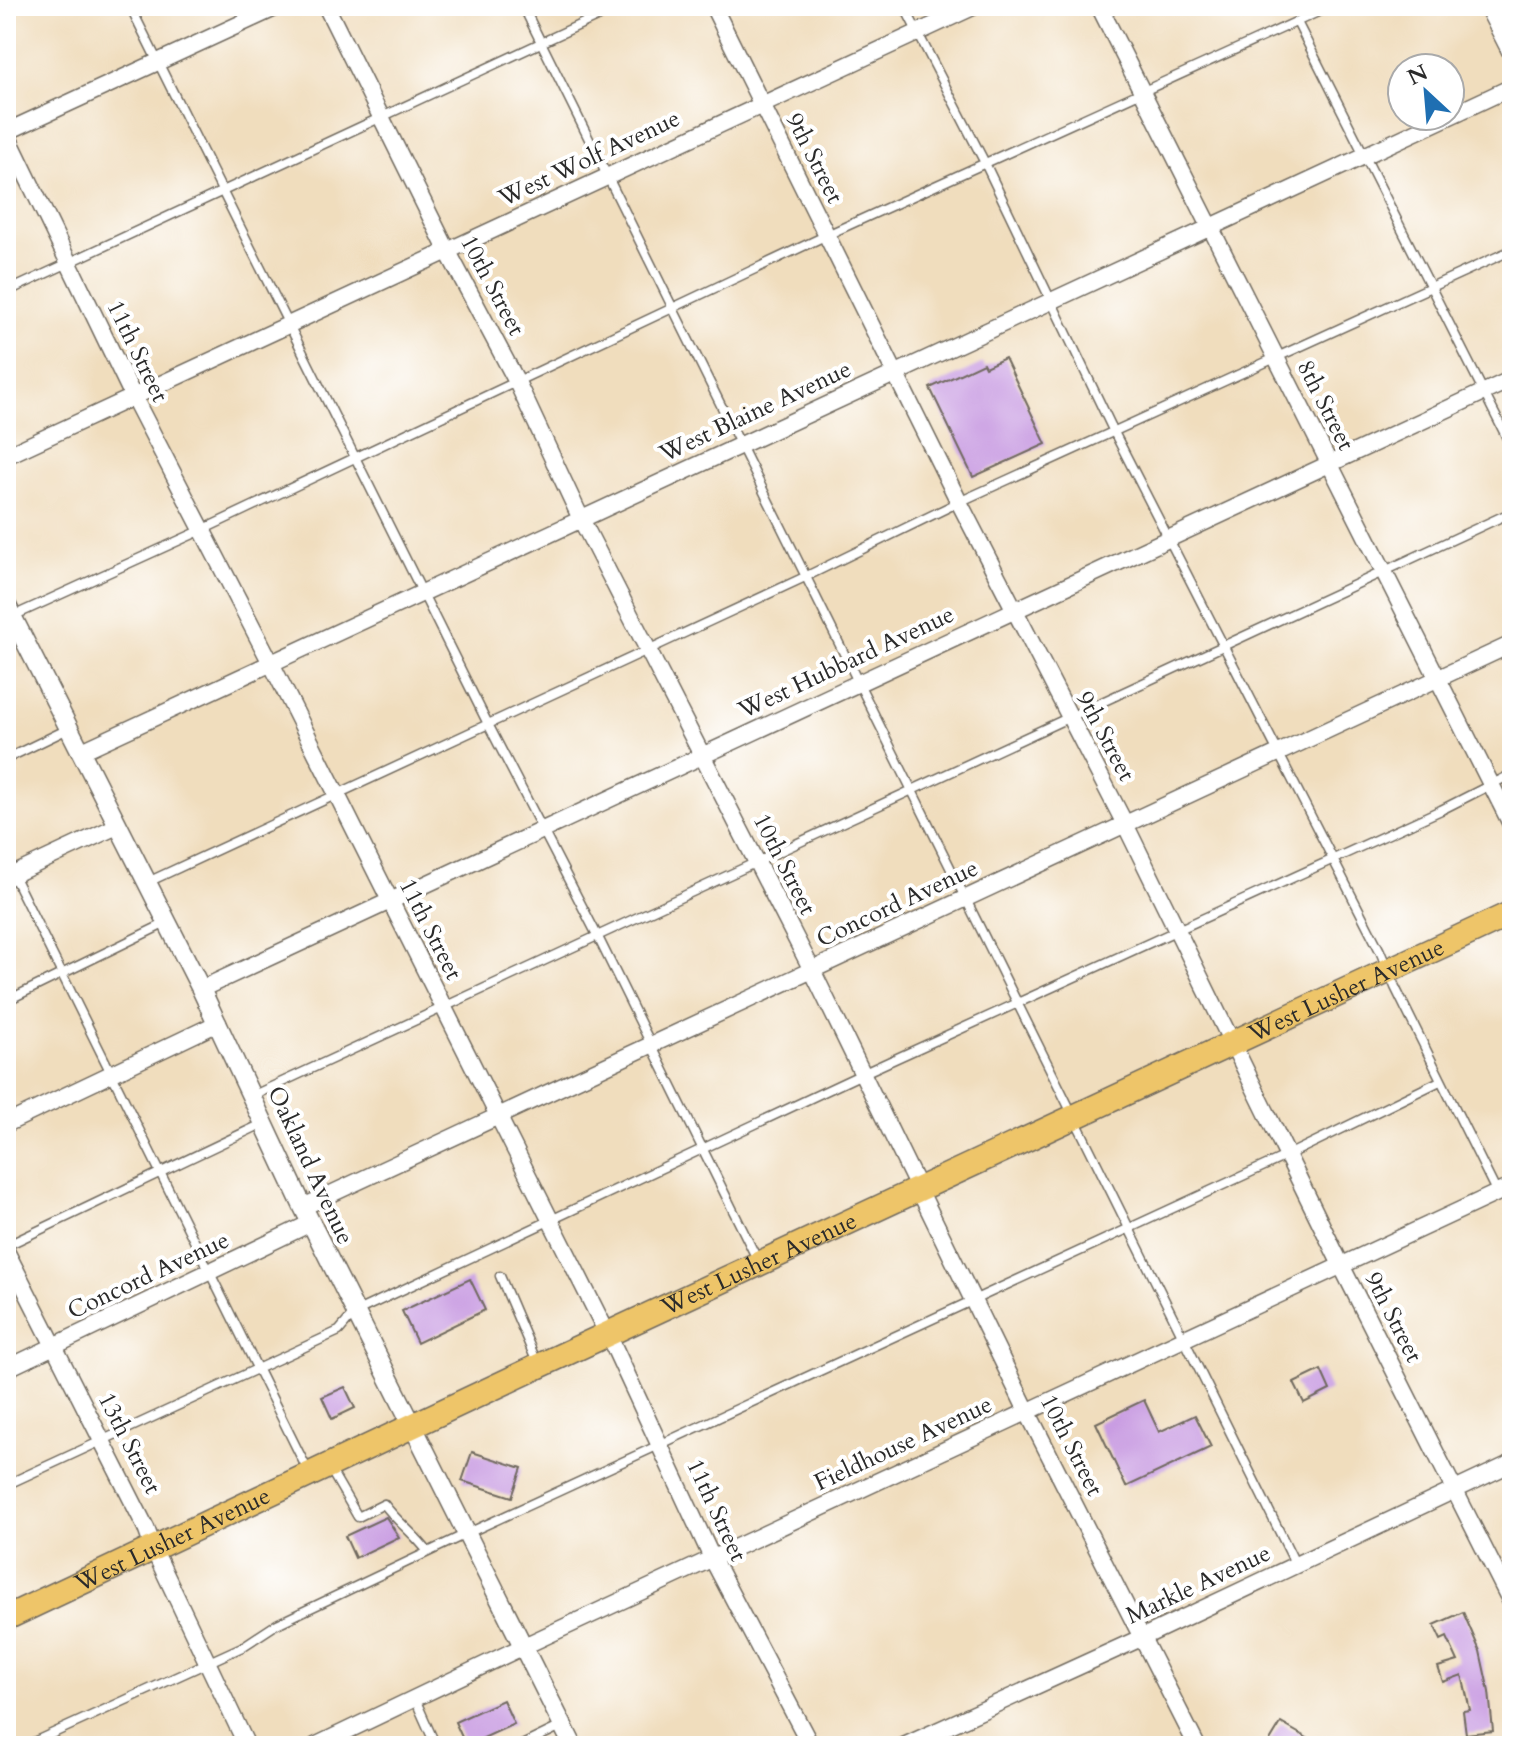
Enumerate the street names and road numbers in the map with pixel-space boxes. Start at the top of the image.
street label: West Wolf Avenue [492,102,685,215]
street label: 9th Street [778,107,852,209]
street label: 10th Street [452,229,533,342]
street label: 11th Street [99,295,177,408]
street label: West Blaine Avenue [653,353,856,471]
street label: 8th Street [1289,354,1363,456]
street label: West Hubbard Avenue [732,598,960,727]
street label: 9th Street [1068,686,1143,787]
street label: 10th Street [745,808,824,921]
street label: Concord Avenue [811,852,983,955]
street label: 11th Street [391,873,470,986]
street label: West Lusher Avenue [1242,931,1450,1051]
street label: Oakland Avenue [259,1081,362,1250]
street label: West Lusher Avenue [655,1204,862,1324]
street label: Concord Avenue [62,1224,234,1327]
street label: 9th Street [1357,1266,1431,1368]
street label: 13th Street [90,1387,169,1500]
street label: Fieldhouse Avenue [809,1388,998,1499]
street label: 10th Street [1032,1389,1111,1502]
street label: 11th Street [678,1454,755,1567]
street label: West Lusher Avenue [69,1480,276,1601]
street label: Markle Avenue [1121,1537,1276,1632]

